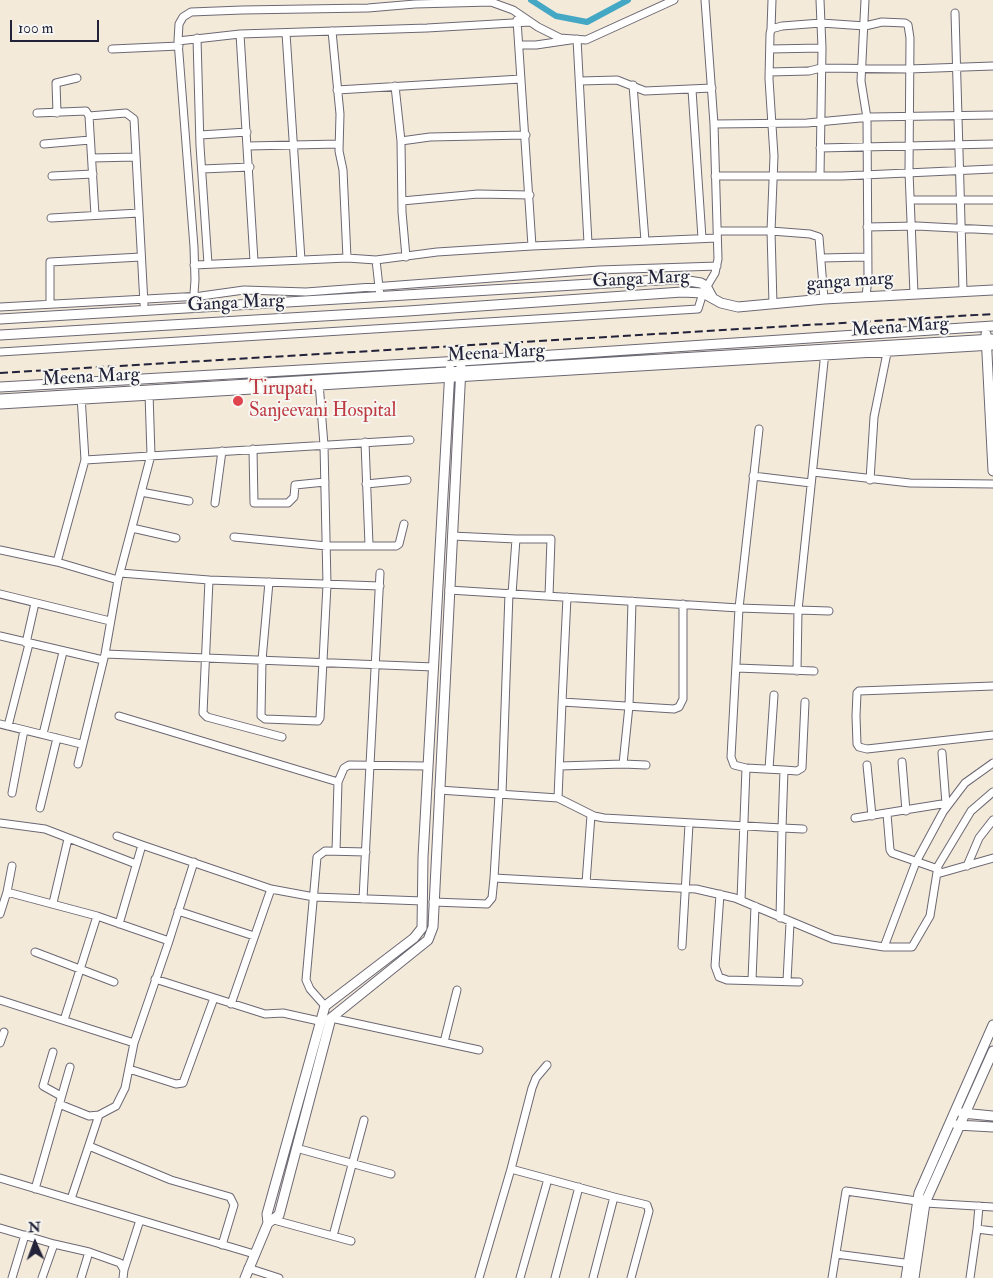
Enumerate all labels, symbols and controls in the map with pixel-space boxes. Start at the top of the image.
scale bar [12,10,101,42]
text: 100 m [18,19,53,38]
street label: Ganga Marg [592,266,690,294]
street label: ganga marg [806,268,894,296]
street label: Ganga Marg [187,290,285,318]
street label: Meena Marg [850,313,950,343]
street label: Meena Marg [446,340,546,368]
street label: Meena Marg [41,364,141,392]
place label: Tirupati Sanjeevani Hospital [249,379,396,423]
marker: Tirupati Sanjeevani Hospital [231,394,245,408]
north arrow [10,1218,60,1268]
text: N [28,1219,41,1236]

